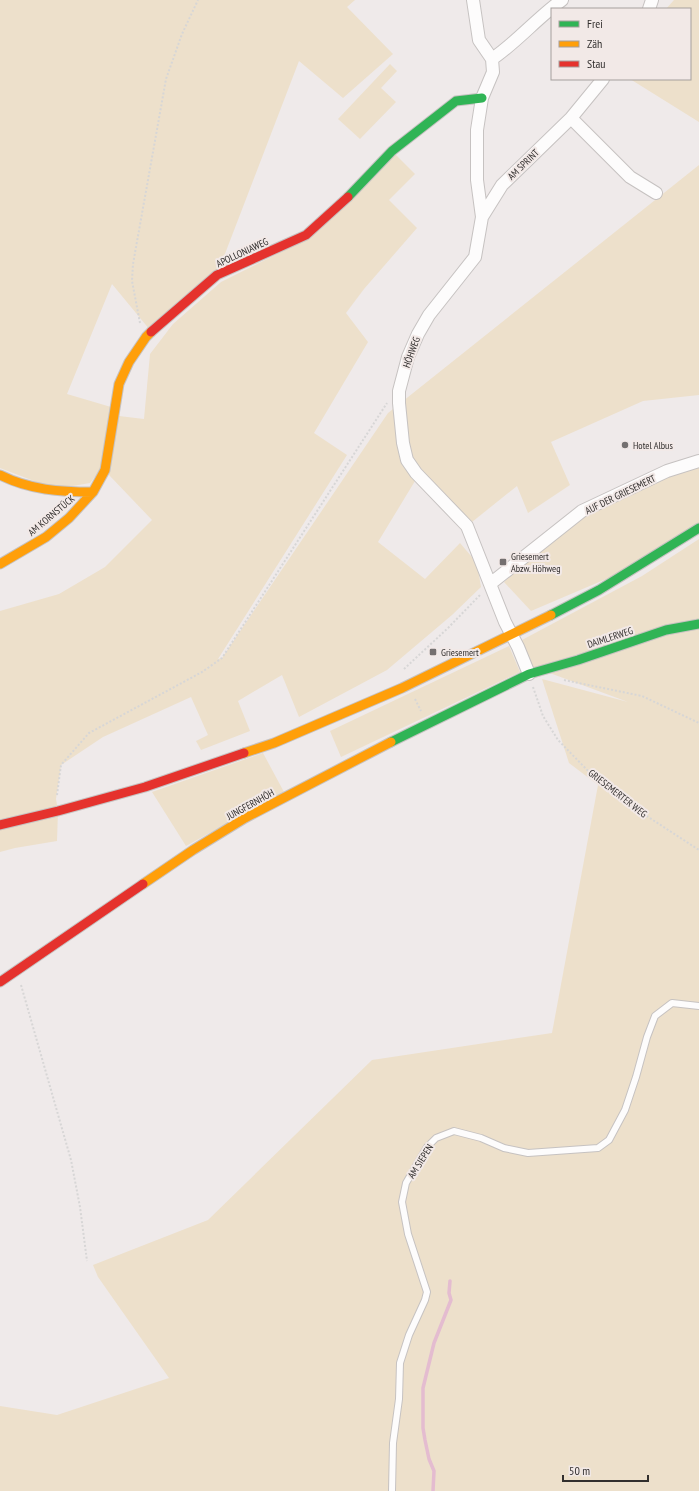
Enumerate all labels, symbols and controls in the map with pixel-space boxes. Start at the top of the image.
legend [551,8,691,80]
text: Frei [587,16,603,31]
text: Zäh [587,36,602,51]
text: Stau [587,56,605,71]
street label: AM SPRINT [505,146,542,183]
street label: APOLLONIAWEG [214,235,270,270]
street label: HÖHWEG [400,335,423,369]
place label: Hotel Albus [633,439,673,452]
marker: Hotel Albus [620,440,630,450]
street label: AUF DER GRIESEMERT [583,471,658,517]
street label: AM KORNSTÜCK [25,492,77,539]
place label: Griesemert Abzw. Höhweg [511,550,560,575]
marker: Griesemert Abzw. Höhweg [498,557,508,567]
street label: DAIMLERWEG [586,624,635,651]
place label: Griesemert [441,646,479,659]
marker: Griesemert [428,647,438,657]
street label: GRIESEMERTER WEG [586,766,650,821]
street label: JUNGFERNHÖH [223,786,276,823]
street label: AM SIEPEN [405,1142,436,1181]
scale bar [563,1457,648,1483]
text: 50 m [569,1463,590,1478]

